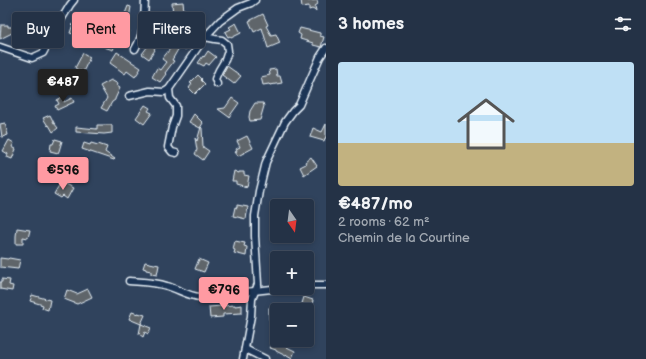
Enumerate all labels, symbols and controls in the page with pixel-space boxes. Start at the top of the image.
chip: Buy [12,12,64,48]
chip: Rent [72,12,130,48]
chip: Filters [138,12,205,48]
icon: filters [612,13,634,35]
text: 3 homes [338,14,404,34]
pin: €487 [39,69,87,103]
text: €487 [47,74,79,90]
icon: home [450,88,522,160]
pin: €596 [39,157,87,191]
text: €596 [47,162,79,178]
text: €487/mo [338,194,413,214]
north arrow [270,199,314,243]
map controls [270,199,314,347]
text: 2 rooms · 62 m² [338,214,430,230]
text: Chemin de la Courtine [338,230,470,246]
button: + [270,251,314,295]
pin: €796 [200,277,248,311]
text: €796 [208,282,240,298]
button: − [270,303,314,347]

